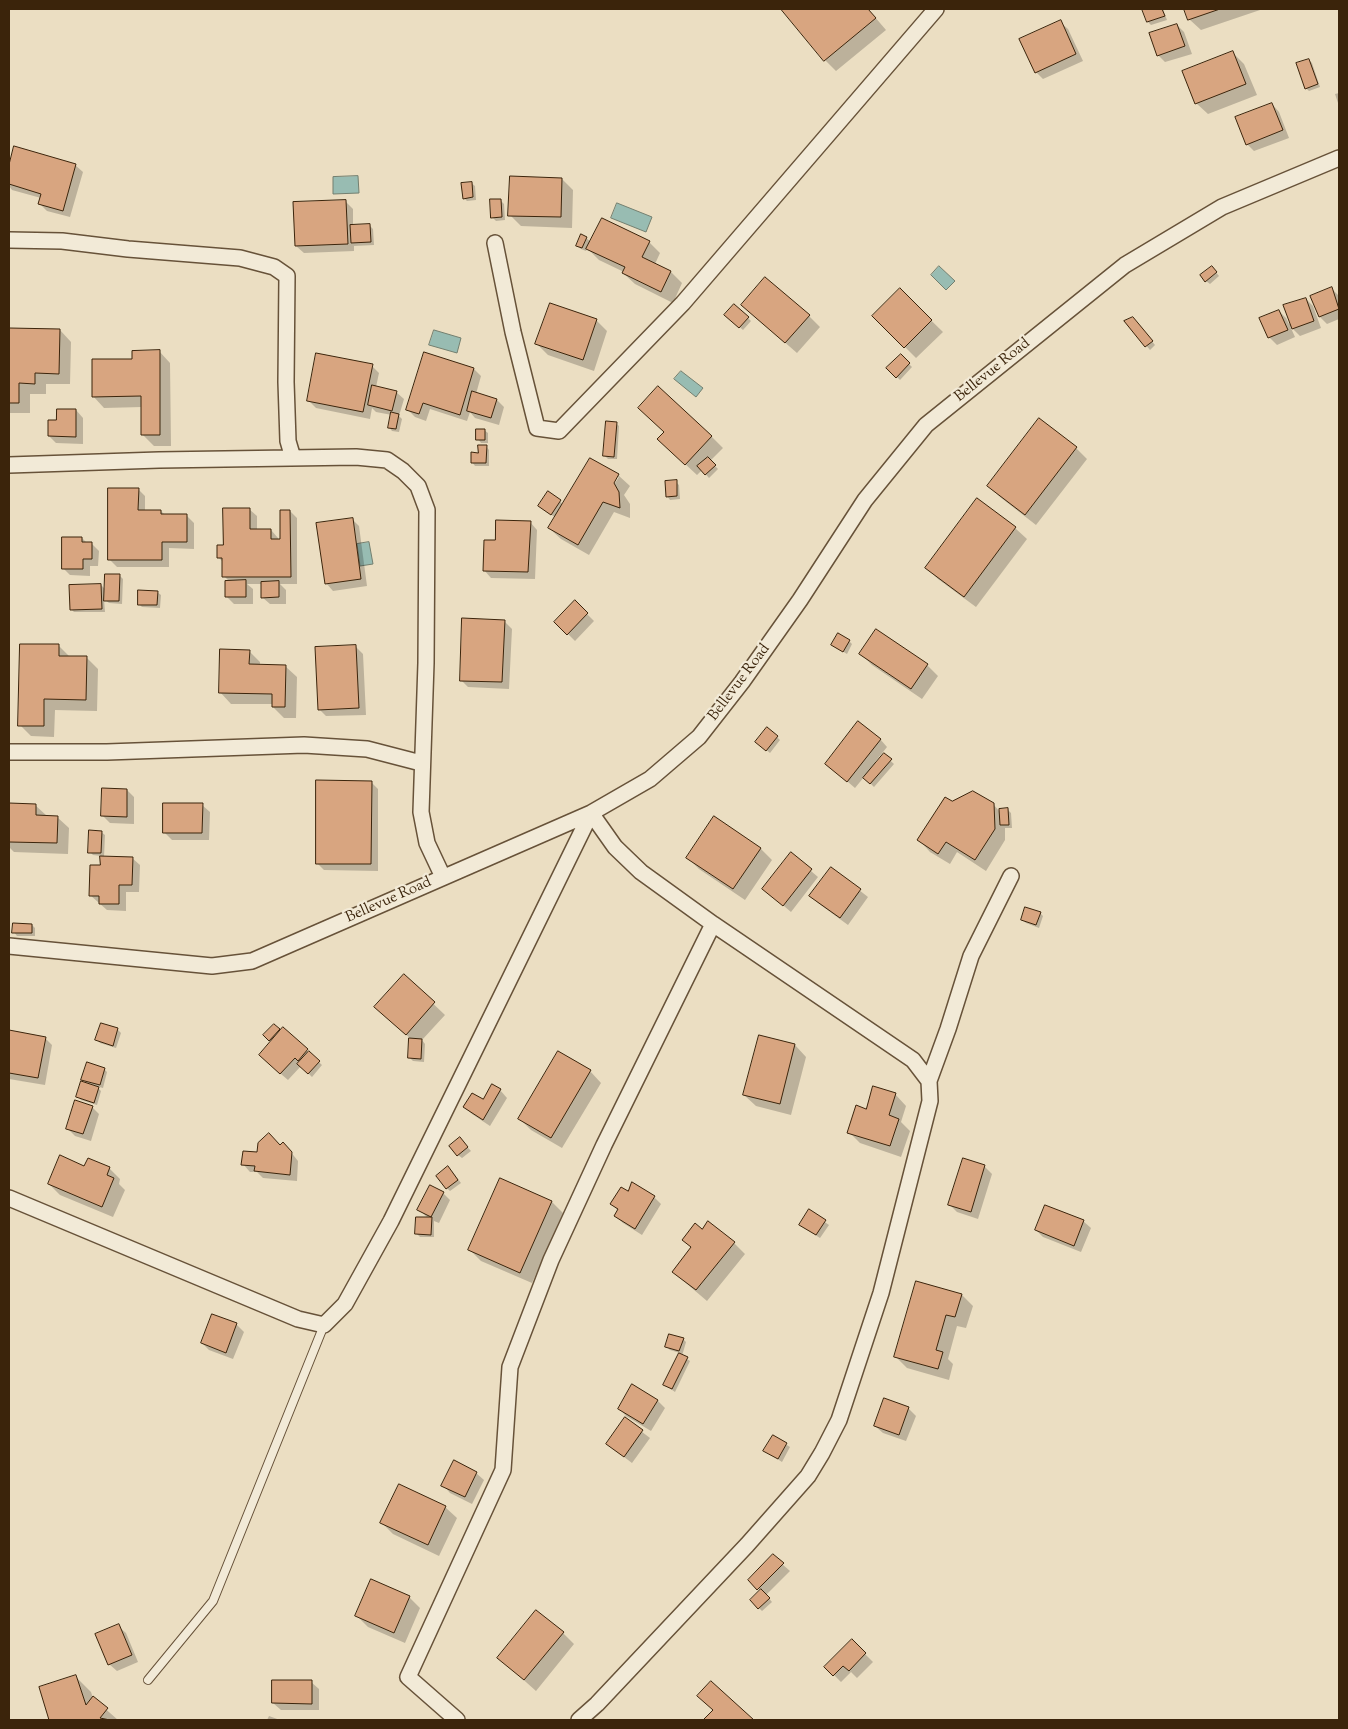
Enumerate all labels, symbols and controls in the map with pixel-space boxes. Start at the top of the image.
street label: Bellevue Road [952,335,1034,407]
street label: Bellevue Road [705,641,775,725]
street label: Bellevue Road [343,874,435,928]

